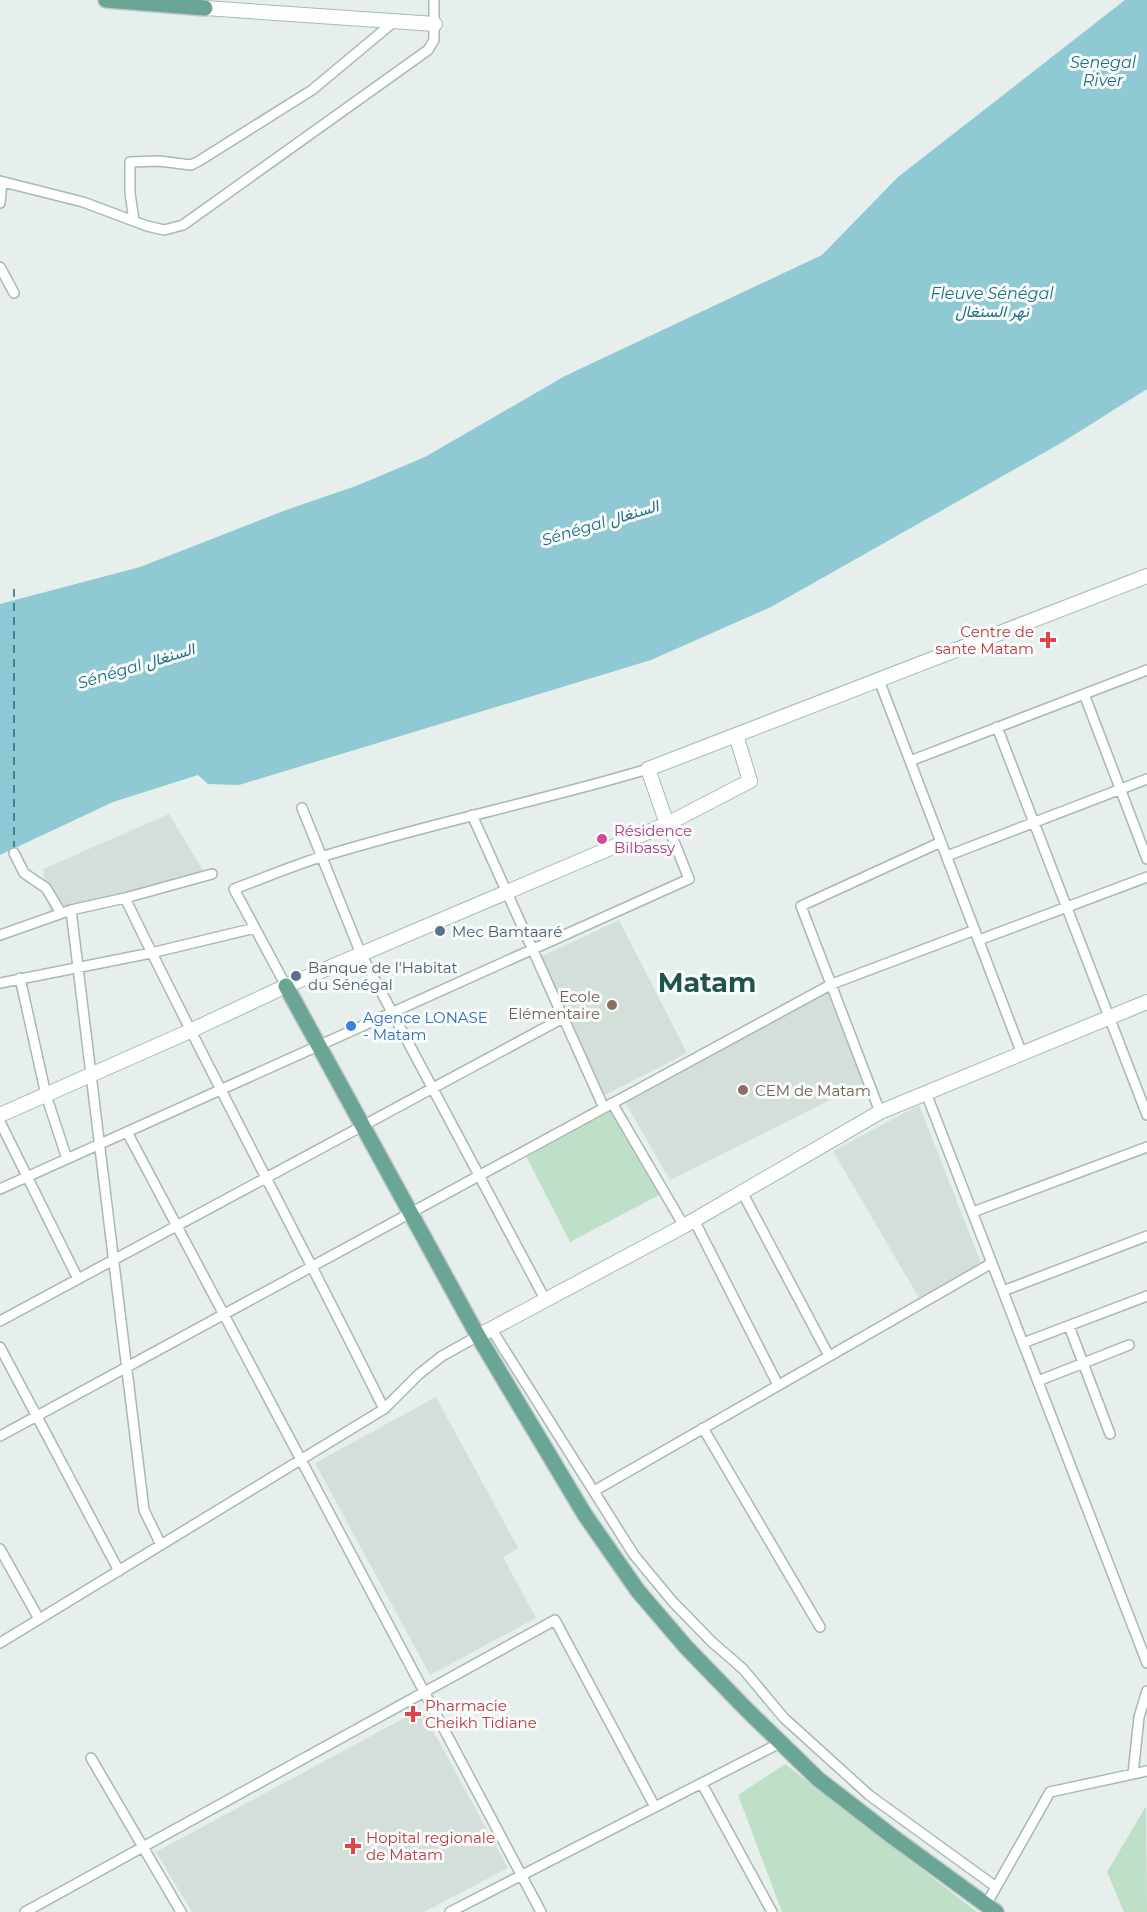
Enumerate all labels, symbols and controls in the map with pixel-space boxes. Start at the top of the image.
water label: Senegal River [1070,53,1137,90]
water label: Fleuve Sénégal نهر السنغال [930,284,1054,322]
water label: Sénégal السنغال [539,496,663,550]
place label: Centre de sante Matam [935,622,1034,658]
marker: Centre de sante Matam [1039,631,1057,649]
water label: Sénégal السنغال [75,639,199,693]
place label: Résidence Bilbassy [614,821,692,857]
marker: Résidence Bilbassy [595,832,609,846]
place label: Mec Bamtaaré [452,922,562,941]
marker: Mec Bamtaaré [433,924,447,938]
place label: Banque de l'Habitat du Sénégal [308,958,458,994]
district label: Matam [658,966,756,999]
marker: Banque de l'Habitat du Sénégal [289,969,303,983]
place label: Ecole Elémentaire [508,987,600,1023]
marker: Ecole Elémentaire [605,998,619,1012]
place label: Agence LONASE - Matam [363,1008,488,1044]
marker: Agence LONASE - Matam [344,1019,358,1033]
place label: CEM de Matam [755,1081,871,1100]
marker: CEM de Matam [736,1083,750,1097]
place label: Pharmacie Cheikh Tidiane [425,1696,537,1732]
marker: Pharmacie Cheikh Tidiane [406,1707,420,1721]
place label: Hopital regionale de Matam [366,1828,495,1864]
marker: Hopital regionale de Matam [344,1837,362,1855]

